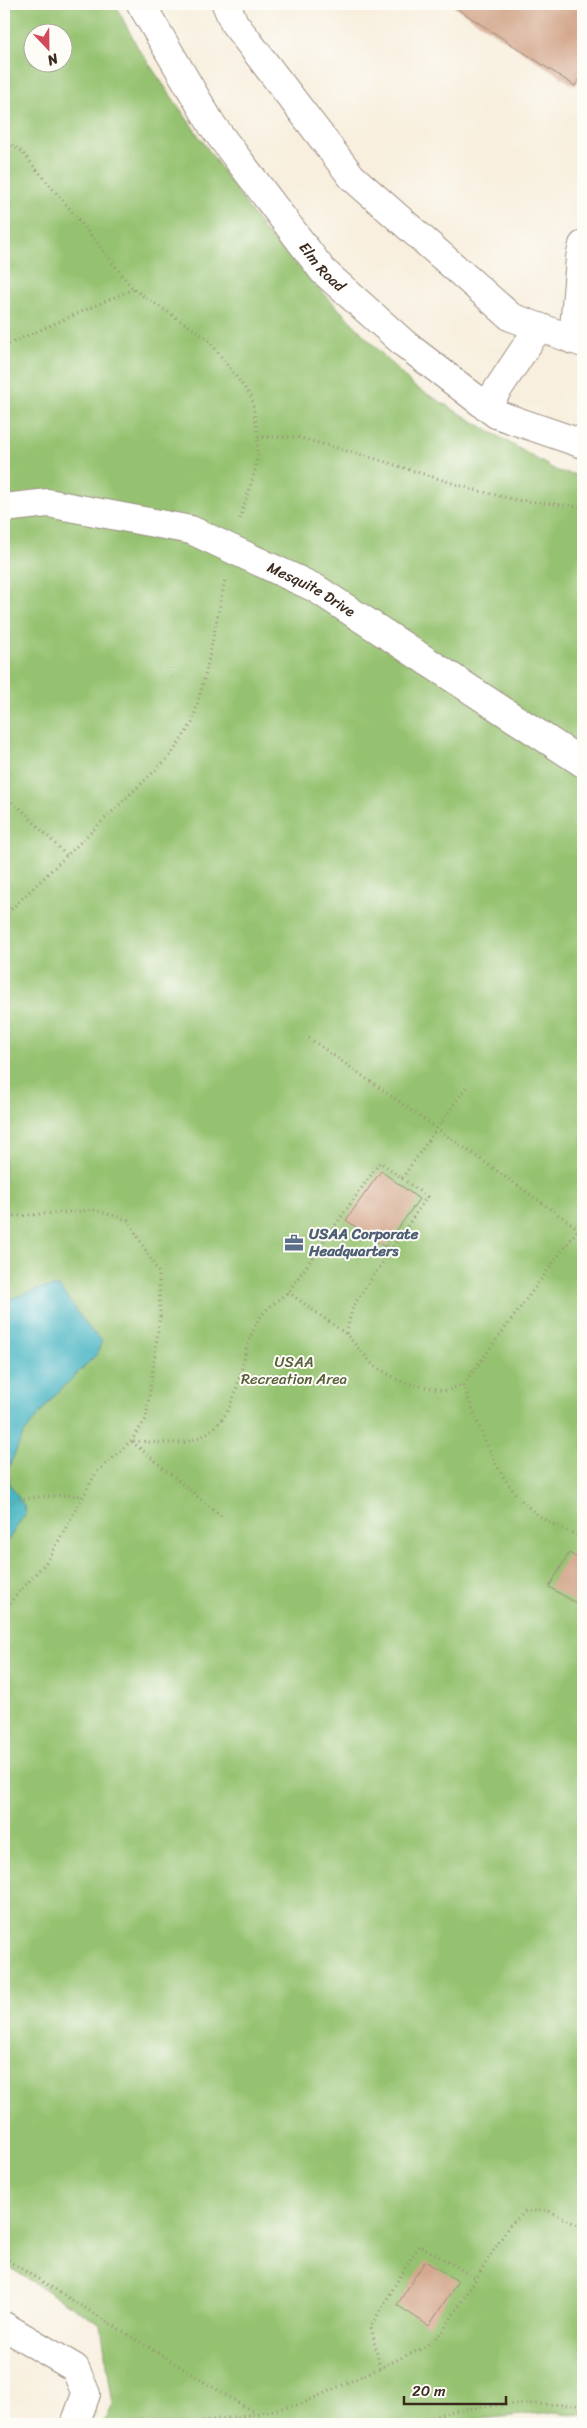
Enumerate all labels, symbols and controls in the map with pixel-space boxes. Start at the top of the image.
north arrow [22,22,72,72]
text: N [43,46,63,73]
street label: Elm Road [292,236,352,299]
street label: Mesquite Drive [263,554,361,624]
place label: USAA Corporate Headquarters [308,1221,419,1264]
office icon: USAA Corporate Headquarters [283,1232,305,1254]
park label: USAA Recreation Area [241,1349,348,1392]
scale bar [404,2373,507,2405]
text: 20 m [412,2378,446,2404]

